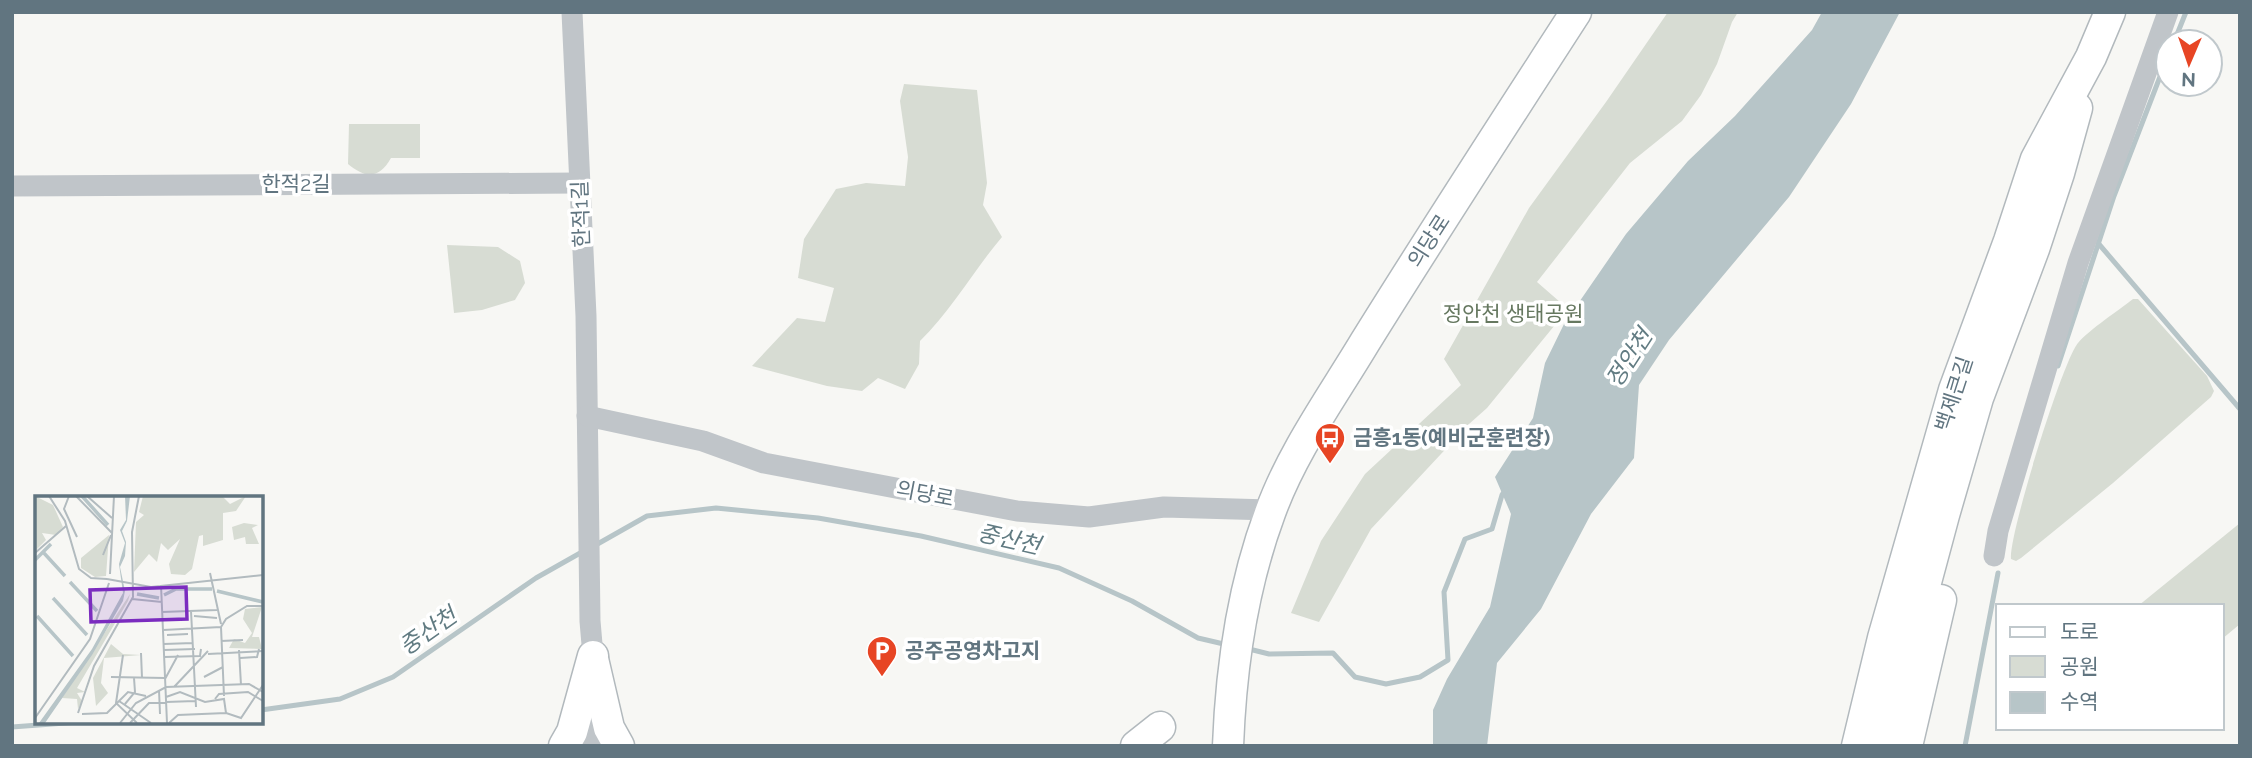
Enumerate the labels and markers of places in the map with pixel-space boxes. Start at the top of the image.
bus stop icon: 금흥1동(예비군훈련장) [1313,421,1347,465]
place label: 금흥1동(예비군훈련장) [1353,425,1550,450]
parking icon: 공주공영차고지 [865,634,899,678]
place label: 공주공영차고지 [905,638,1040,663]

